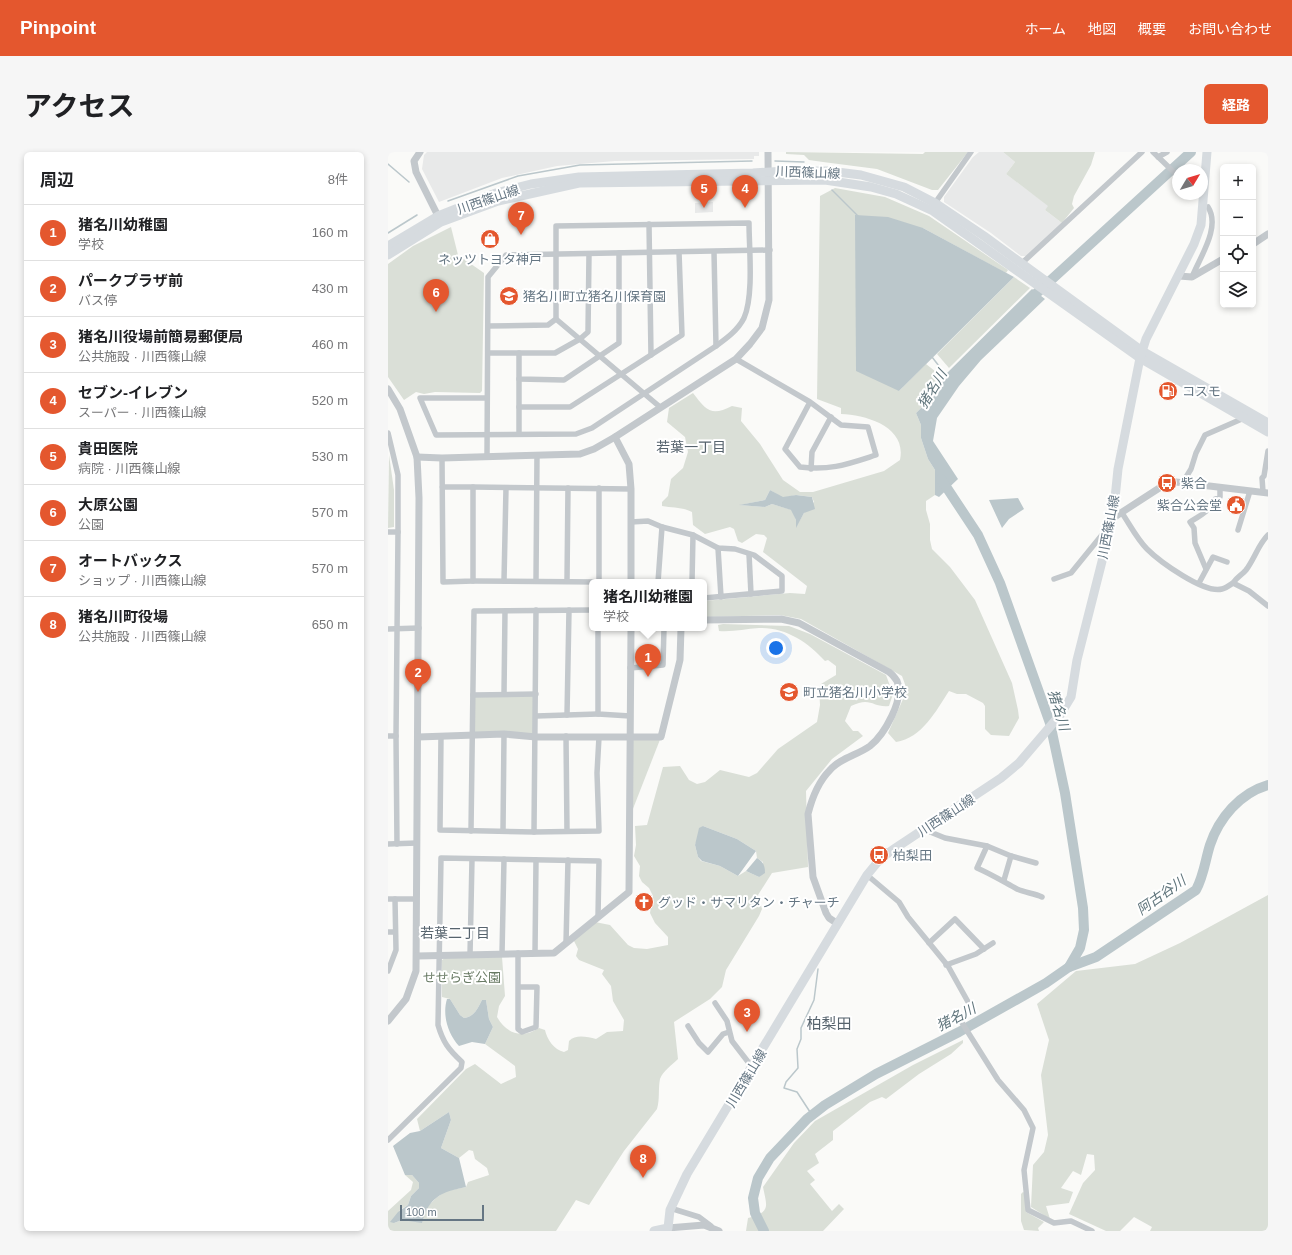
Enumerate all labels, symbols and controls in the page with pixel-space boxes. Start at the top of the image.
text: Pinpoint [20,17,96,38]
text: ホーム [1024,21,1066,37]
text: 地図 [1088,21,1116,37]
text: 概要 [1138,21,1166,37]
text: お問い合わせ [1188,21,1272,37]
button: 経路 [1204,84,1268,124]
text: アクセス [24,91,135,122]
street label: 川西篠山線 [775,164,841,181]
north arrow [1172,164,1208,200]
map controls [1220,164,1256,308]
button: + [1220,164,1256,200]
text: 周辺 [40,171,74,190]
text: 8件 [328,172,348,187]
pin: 5 [691,175,717,208]
pin: 4 [732,175,758,208]
street label: 川西篠山線 [455,182,521,217]
button: − [1220,200,1256,236]
pin: 7 [508,202,534,235]
text: 猪名川幼稚園 [78,216,168,233]
text: 1 [49,225,57,240]
text: 160 m [312,225,348,240]
shop icon: ネッツトヨタ神戸 [479,228,501,250]
button: locate [1220,236,1256,272]
text: 学校 [78,237,104,252]
place label: ネッツトヨタ神戸 [438,252,542,267]
text: パークプラザ前 [78,272,183,289]
button: layers [1220,272,1256,308]
pin: 6 [423,279,449,312]
text: 2 [49,281,57,296]
text: 430 m [312,281,348,296]
school or university icon: 猪名川町立猪名川保育園 [498,285,520,307]
place label: 猪名川町立猪名川保育園 [523,289,666,304]
text: バス停 [78,293,117,308]
text: 猪名川役場前簡易郵便局 [78,328,243,345]
text: 3 [49,337,57,352]
text: 460 m [312,337,348,352]
text: 公共施設 · 川西篠山線 [78,349,207,364]
water label: 猪名川 [914,365,951,411]
fuel station icon: コスモ [1157,380,1179,402]
text: セブン-イレブン [78,384,188,401]
place label: コスモ [1182,384,1221,399]
text: 4 [49,393,57,408]
text: 520 m [312,393,348,408]
text: スーパー · 川西篠山線 [78,405,206,420]
district label: 若葉一丁目 [656,439,726,455]
text: 貴田医院 [78,440,138,457]
text: 5 [49,449,57,464]
text: 530 m [312,449,348,464]
text: 病院 · 川西篠山線 [78,461,181,476]
bus stop icon: 紫合 [1156,472,1178,494]
place label: 紫合 [1181,476,1207,491]
street label: 川西篠山線 [1095,494,1122,560]
public building icon: 紫合公会堂 [1225,494,1247,516]
text: 大原公園 [78,496,138,513]
place label: 紫合公会堂 [1157,498,1222,513]
text: 6 [49,505,57,520]
text: 570 m [312,505,348,520]
text: 公園 [78,517,104,532]
text: オートバックス [78,552,183,569]
text: 7 [49,561,57,576]
text: 570 m [312,561,348,576]
text: ショップ · 川西篠山線 [78,573,207,588]
popup [589,579,707,631]
text: 猪名川幼稚園 [603,588,693,605]
text: 猪名川町役場 [78,608,168,625]
text: 学校 [603,609,629,624]
text: 8 [49,617,57,632]
text: 650 m [312,617,348,632]
text: 公共施設 · 川西篠山線 [78,629,207,644]
your location [766,638,786,658]
pin: 1 [635,644,661,677]
pin: 2 [405,659,431,692]
school or university icon: 町立猪名川小学校 [778,681,800,703]
place label: 町立猪名川小学校 [803,685,907,700]
water label: 猪名川 [1045,688,1073,734]
street label: 川西篠山線 [915,791,978,839]
bus stop icon: 柏梨田 [868,844,890,866]
place label: 柏梨田 [893,848,932,863]
water label: 阿古谷川 [1133,871,1190,918]
church icon: グッド・サマリタン・チャーチ [633,891,655,913]
place label: グッド・サマリタン・チャーチ [658,895,840,910]
district label: 若葉二丁目 [420,925,490,941]
park label: せせらぎ公園 [423,970,501,985]
pin: 3 [734,999,760,1032]
water label: 猪名川 [934,999,980,1034]
district label: 柏梨田 [806,1015,852,1032]
street label: 川西篠山線 [723,1047,770,1110]
pin: 8 [630,1145,656,1178]
scale bar [400,1203,484,1222]
text: 100 m [406,1206,437,1218]

